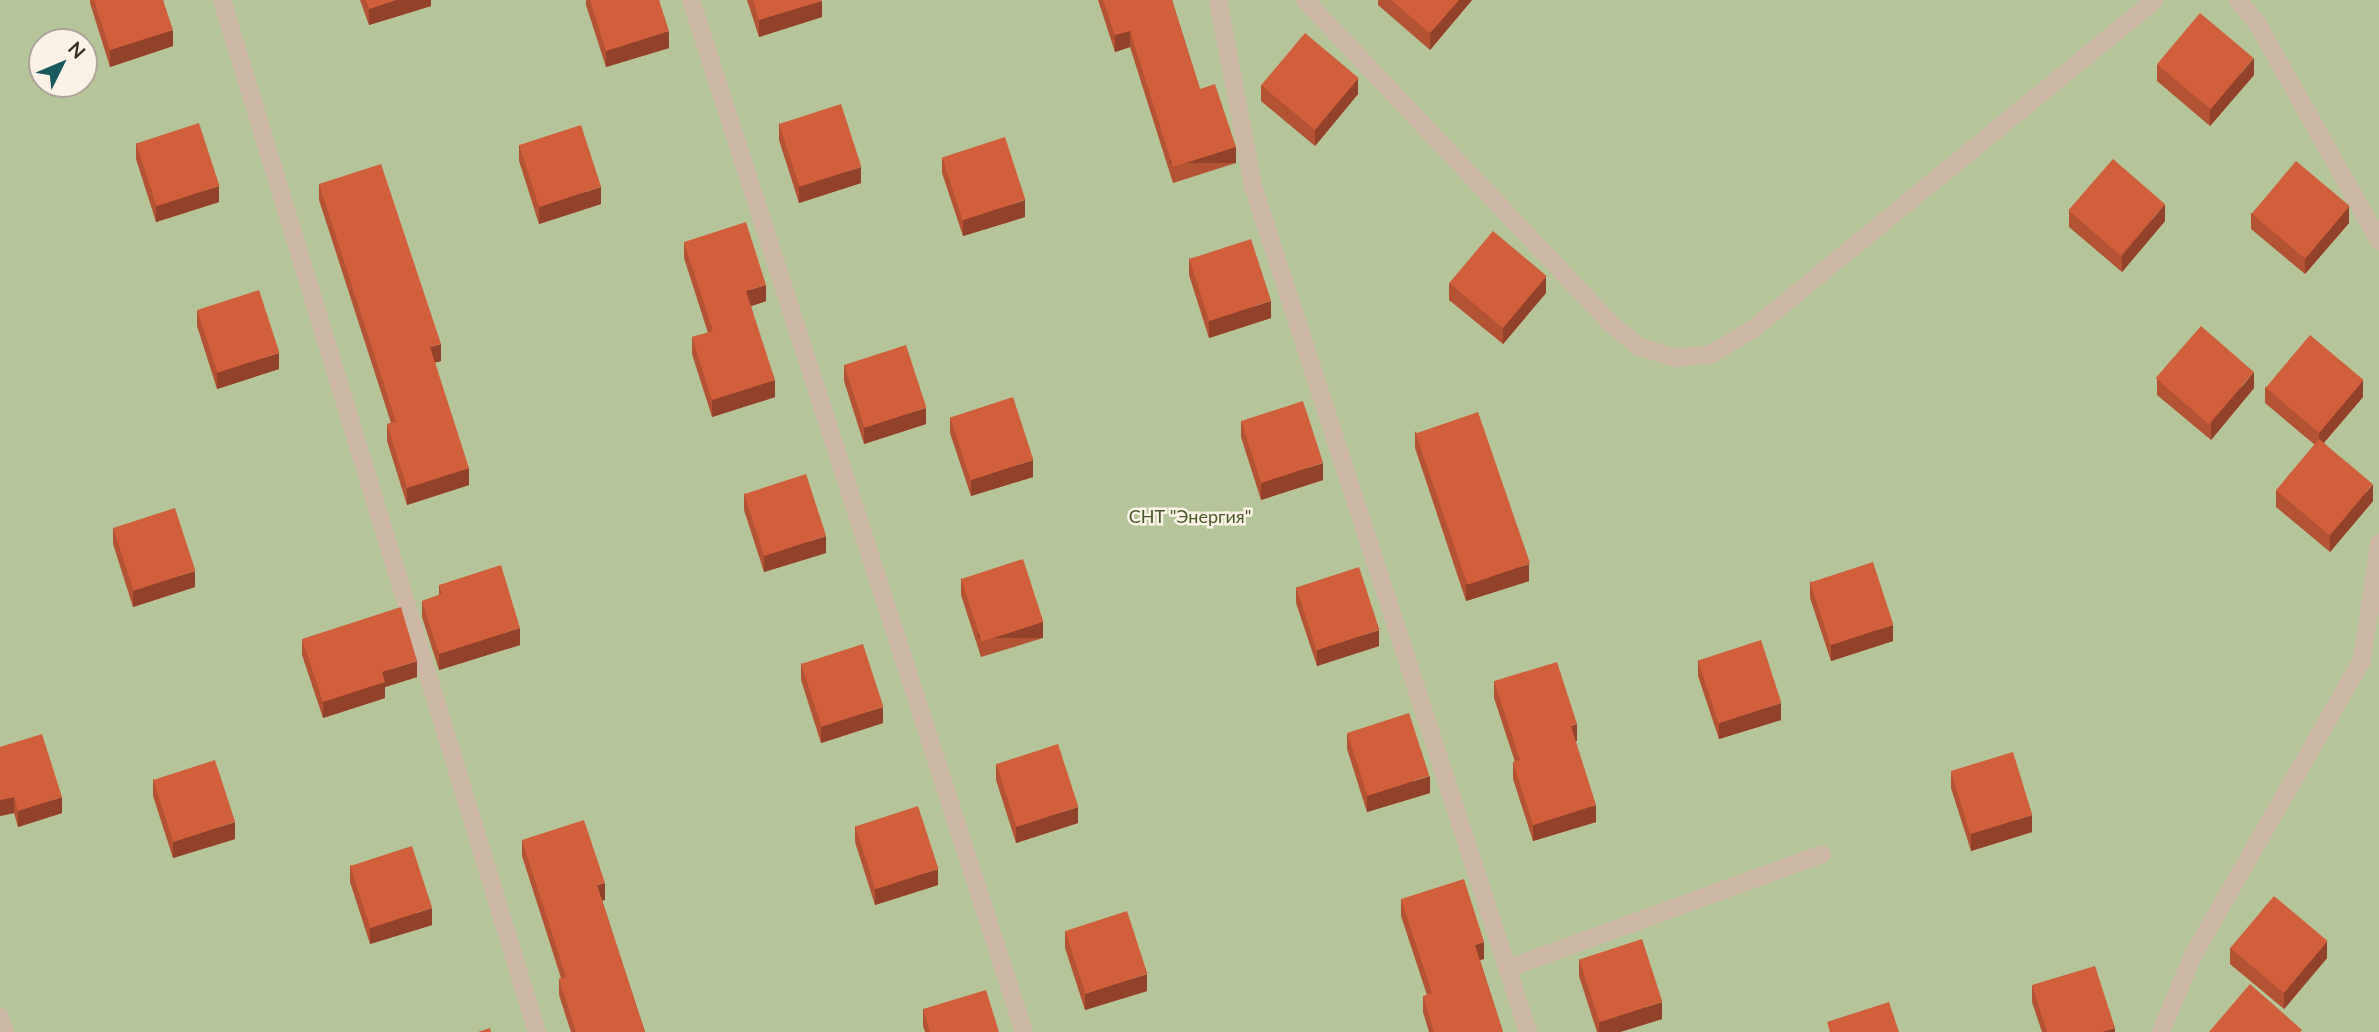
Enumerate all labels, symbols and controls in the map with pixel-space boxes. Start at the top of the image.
north arrow [28,28,98,98]
text: N [64,36,91,63]
park label: СНТ "Энергия" [1129,505,1251,527]

